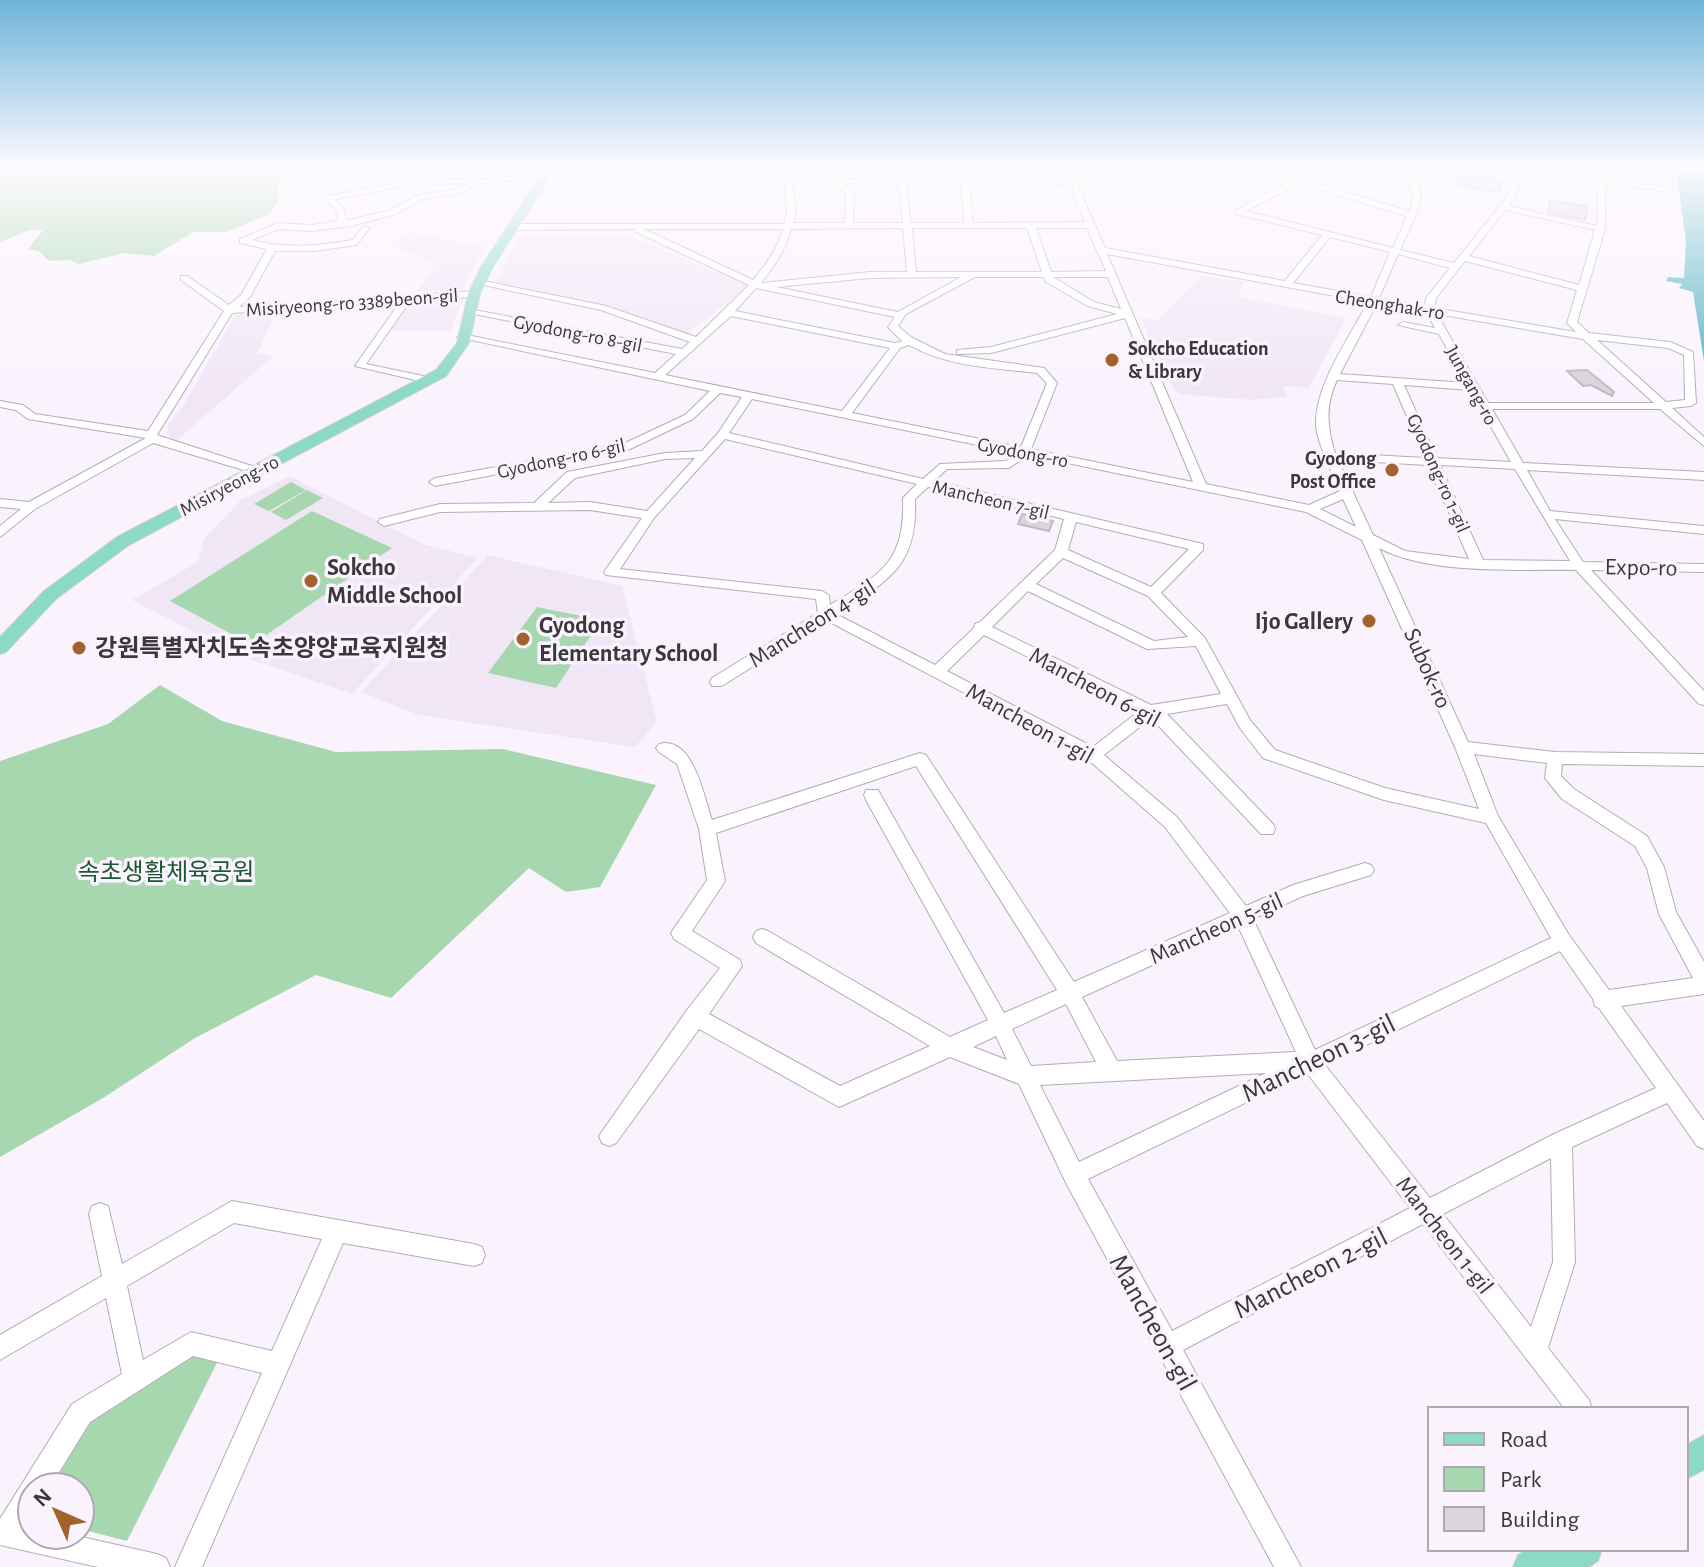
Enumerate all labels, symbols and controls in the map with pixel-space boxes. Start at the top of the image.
street label: Misiryeong-ro 3389beon-gil [245,286,459,320]
street label: Cheonghak-ro [1334,286,1446,323]
street label: Gyodong-ro 8-gil [512,312,644,356]
place label: Sokcho Education & Library [1128,339,1269,382]
street label: Jungang-ro [1441,342,1501,429]
marker: Sokcho Education & Library [1103,351,1121,369]
street label: Gyodong-ro 1-gil [1403,411,1473,536]
street label: Gyodong-ro [976,434,1070,472]
street label: Gyodong-ro 6-gil [495,436,627,482]
place label: Gyodong Post Office [1290,449,1377,492]
street label: Misiryeong-ro [177,451,282,520]
marker: Gyodong Post Office [1383,461,1401,479]
street label: Mancheon 7-gil [930,477,1051,523]
street label: Expo-ro [1604,555,1678,581]
place label: Sokcho Middle School [327,556,462,608]
marker: Sokcho Middle School [302,572,320,590]
street label: Mancheon 4-gil [745,575,880,672]
place label: Ijo Gallery [1255,610,1353,634]
marker: Ijo Gallery [1360,612,1378,630]
place label: Gyodong Elementary School [539,614,718,666]
street label: Subok-ro [1399,625,1455,712]
marker: Gyodong Elementary School [514,630,532,648]
place label: 강원특별자치도속초양양교육지원청 [95,635,448,661]
marker: 강원특별자치도속초양양교육지원청 [70,639,88,657]
street label: Mancheon 6-gil [1025,643,1164,732]
street label: Mancheon 1-gil [962,679,1097,769]
park label: 속초생활체육공원 [78,860,254,885]
street label: Mancheon 5-gil [1146,889,1287,969]
street label: Mancheon 3-gil [1238,1010,1400,1108]
street label: Mancheon 1-gil [1391,1172,1497,1299]
street label: Mancheon 2-gil [1230,1223,1392,1324]
street label: Mancheon-gil [1103,1250,1201,1396]
legend [1428,1407,1688,1551]
text: Road [1500,1428,1548,1452]
text: Park [1500,1468,1541,1492]
north arrow [16,1471,96,1551]
text: N [29,1484,56,1511]
text: Building [1500,1508,1579,1532]

